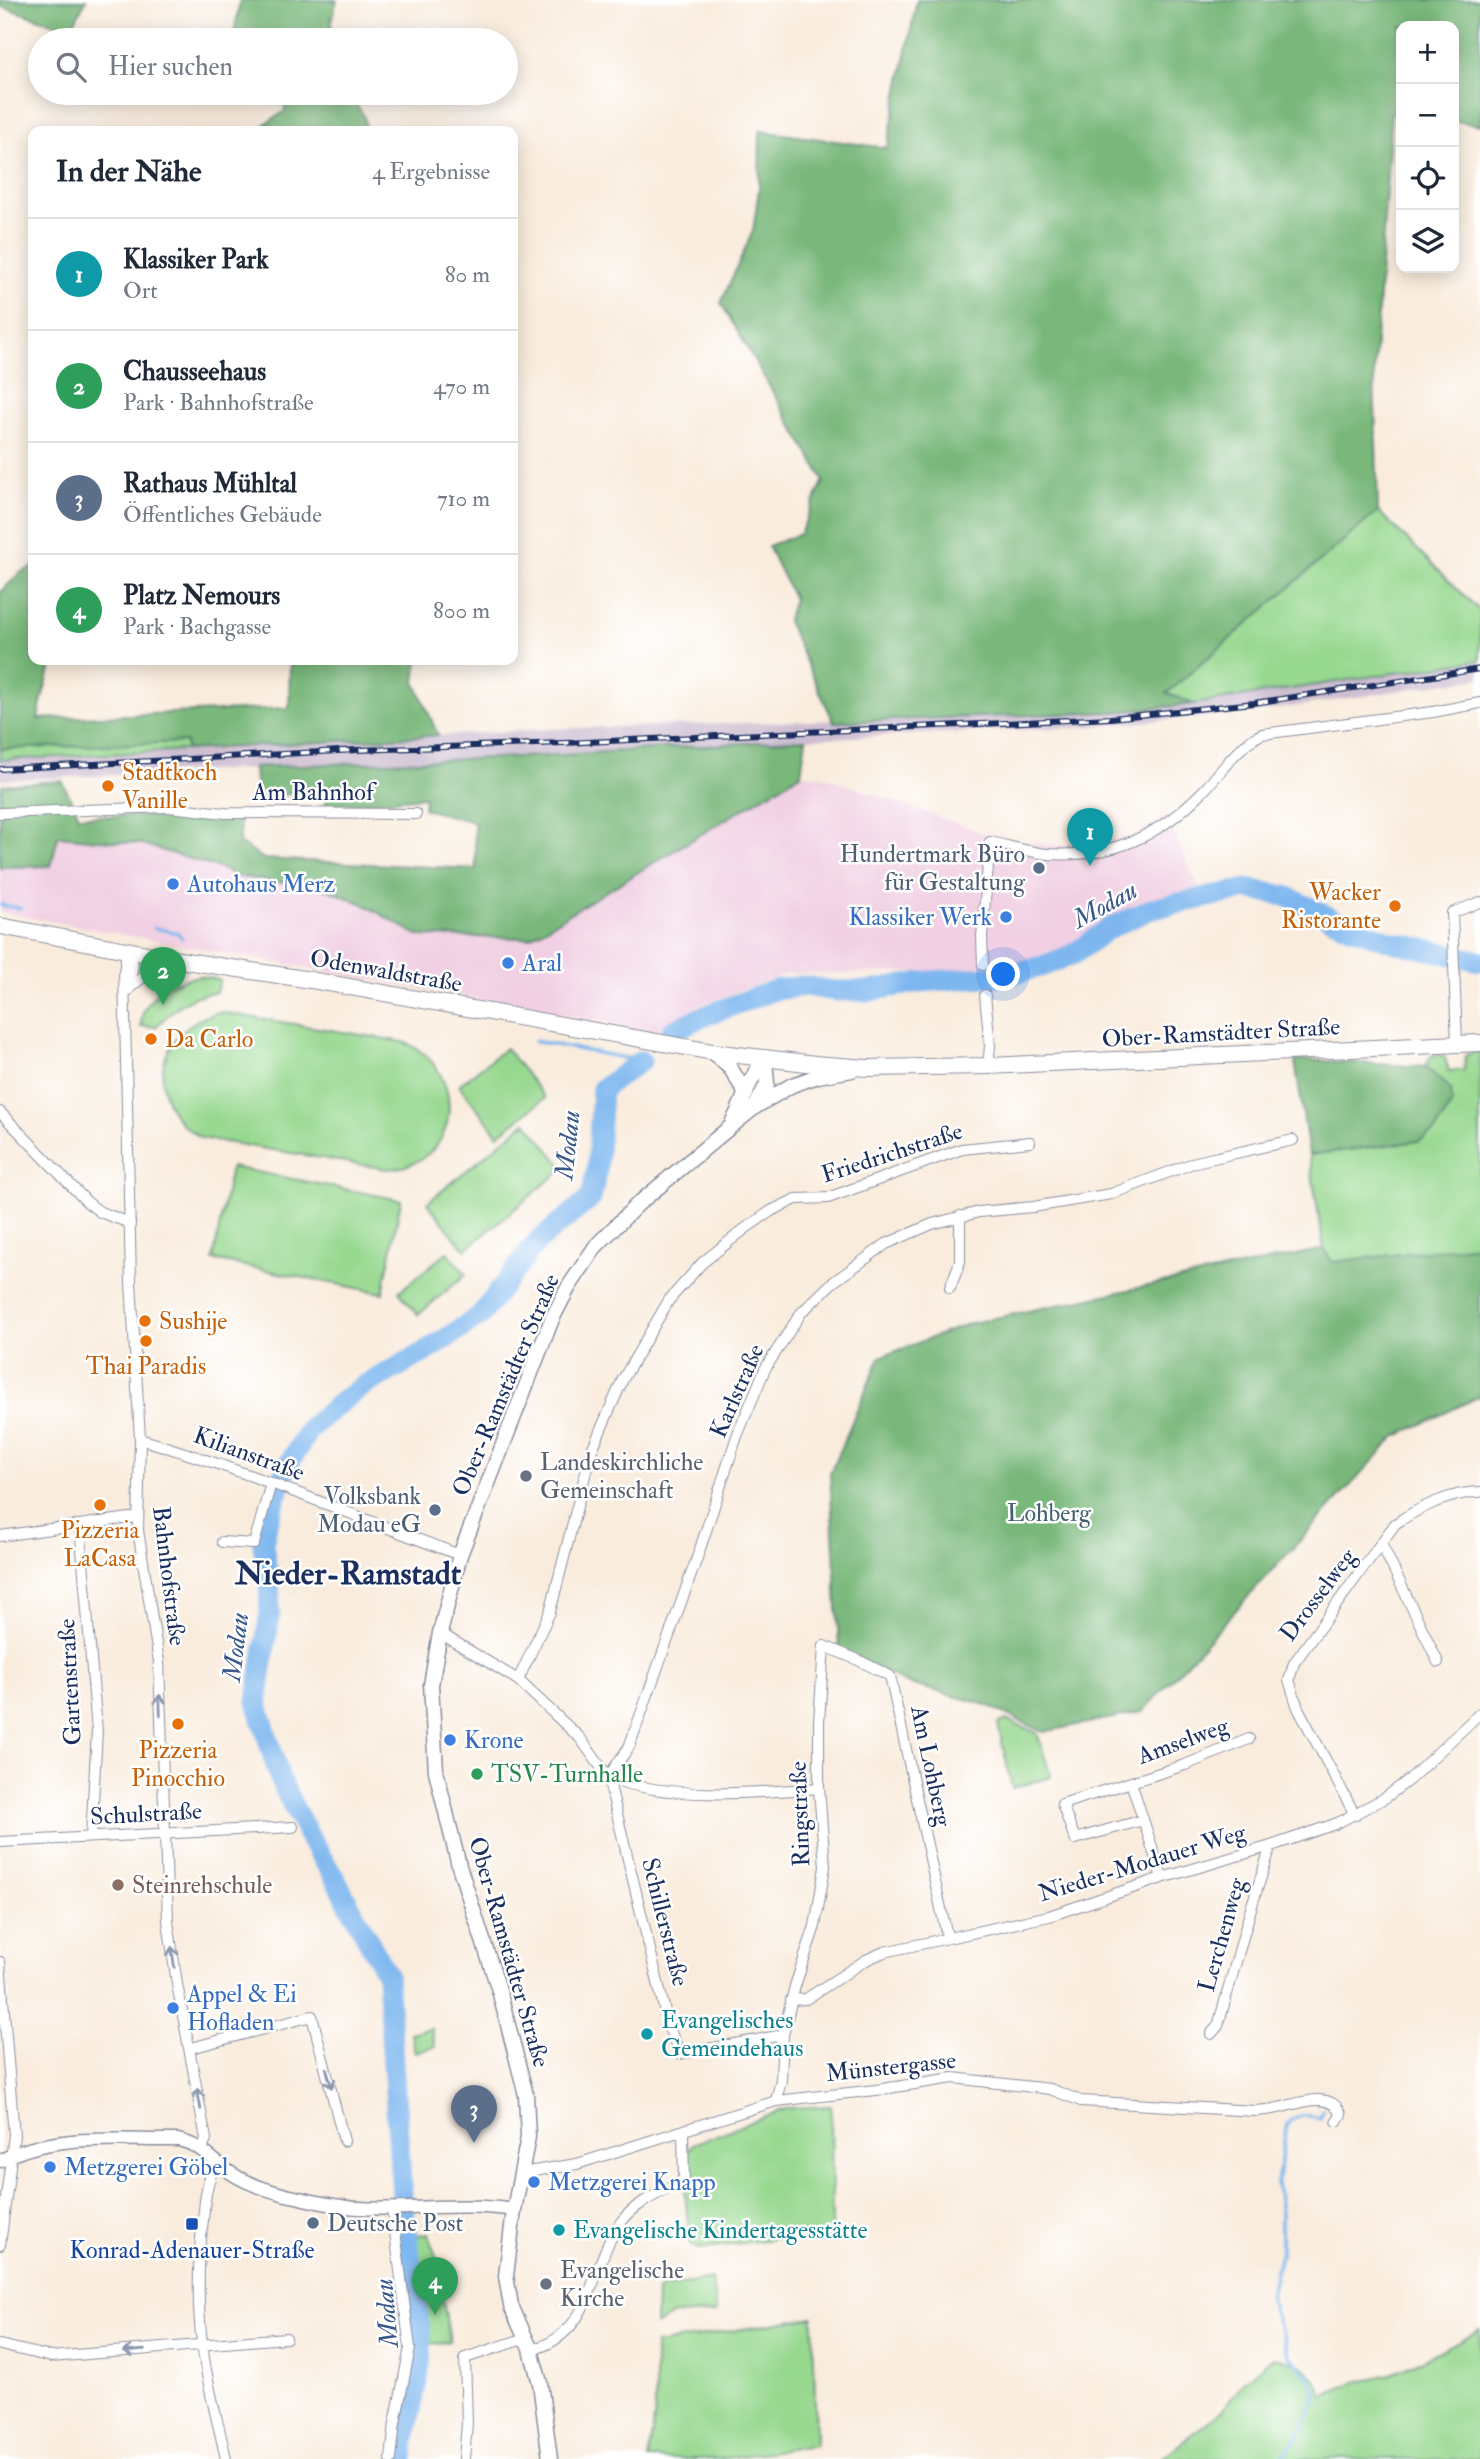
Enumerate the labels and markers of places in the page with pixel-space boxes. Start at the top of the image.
place label: Stadtkoch Vanille [122,757,218,816]
marker: Stadtkoch Vanille [100,778,116,794]
pin: 1 [1067,808,1113,866]
place label: Hundertmark Büro für Gestaltung [840,839,1026,898]
marker: Hundertmark Büro für Gestaltung [1031,860,1047,876]
place label: Autohaus Merz [186,869,336,900]
marker: Autohaus Merz [165,876,181,892]
place label: Wacker Ristorante [1281,877,1381,936]
marker: Wacker Ristorante [1387,898,1403,914]
place label: Klassiker Werk [849,902,992,933]
marker: Klassiker Werk [998,909,1014,925]
pin: 2 [140,947,186,1005]
place label: Aral [521,948,562,979]
marker: Aral [500,955,516,971]
place label: Da Carlo [165,1024,253,1055]
marker: Da Carlo [143,1031,159,1047]
place label: Sushije [159,1306,227,1337]
marker: Sushije [137,1313,153,1329]
marker: Thai Paradis [138,1333,154,1349]
place label: Thai Paradis [86,1351,206,1382]
place label: Landeskirchliche Gemeinschaft [540,1447,703,1506]
marker: Landeskirchliche Gemeinschaft [518,1468,534,1484]
place label: Volksbank Modau eG [317,1481,422,1540]
marker: Pizzeria LaCasa [92,1497,108,1513]
marker: Volksbank Modau eG [427,1502,443,1518]
place label: Pizzeria LaCasa [61,1515,141,1574]
marker: Pizzeria Pinocchio [170,1716,186,1732]
place label: Krone [464,1725,524,1756]
marker: Krone [442,1732,458,1748]
place label: Pizzeria Pinocchio [131,1735,225,1794]
place label: TSV-Turnhalle [491,1759,643,1790]
marker: TSV-Turnhalle [469,1766,485,1782]
place label: Steinrehschule [132,1870,272,1901]
marker: Steinrehschule [110,1877,126,1893]
place label: Appel & Ei Hofladen [186,1979,297,2038]
marker: Appel & Ei Hofladen [165,2000,181,2016]
place label: Evangelisches Gemeindehaus [661,2005,803,2064]
marker: Evangelisches Gemeindehaus [639,2026,655,2042]
pin: 3 [451,2085,497,2143]
place label: Metzgerei Göbel [64,2152,228,2183]
marker: Metzgerei Göbel [42,2159,58,2175]
place label: Metzgerei Knapp [548,2167,716,2198]
marker: Metzgerei Knapp [526,2174,542,2190]
place label: Deutsche Post [327,2208,463,2239]
marker: Deutsche Post [305,2215,321,2231]
place label: Evangelische Kindertagesstätte [573,2215,868,2246]
marker: Konrad-Adenauer-Straße [184,2216,200,2232]
marker: Evangelische Kindertagesstätte [551,2222,567,2238]
place label: Konrad-Adenauer-Straße [70,2235,314,2266]
place label: Evangelische Kirche [560,2255,684,2314]
pin: 4 [412,2257,458,2315]
marker: Evangelische Kirche [538,2276,554,2292]

